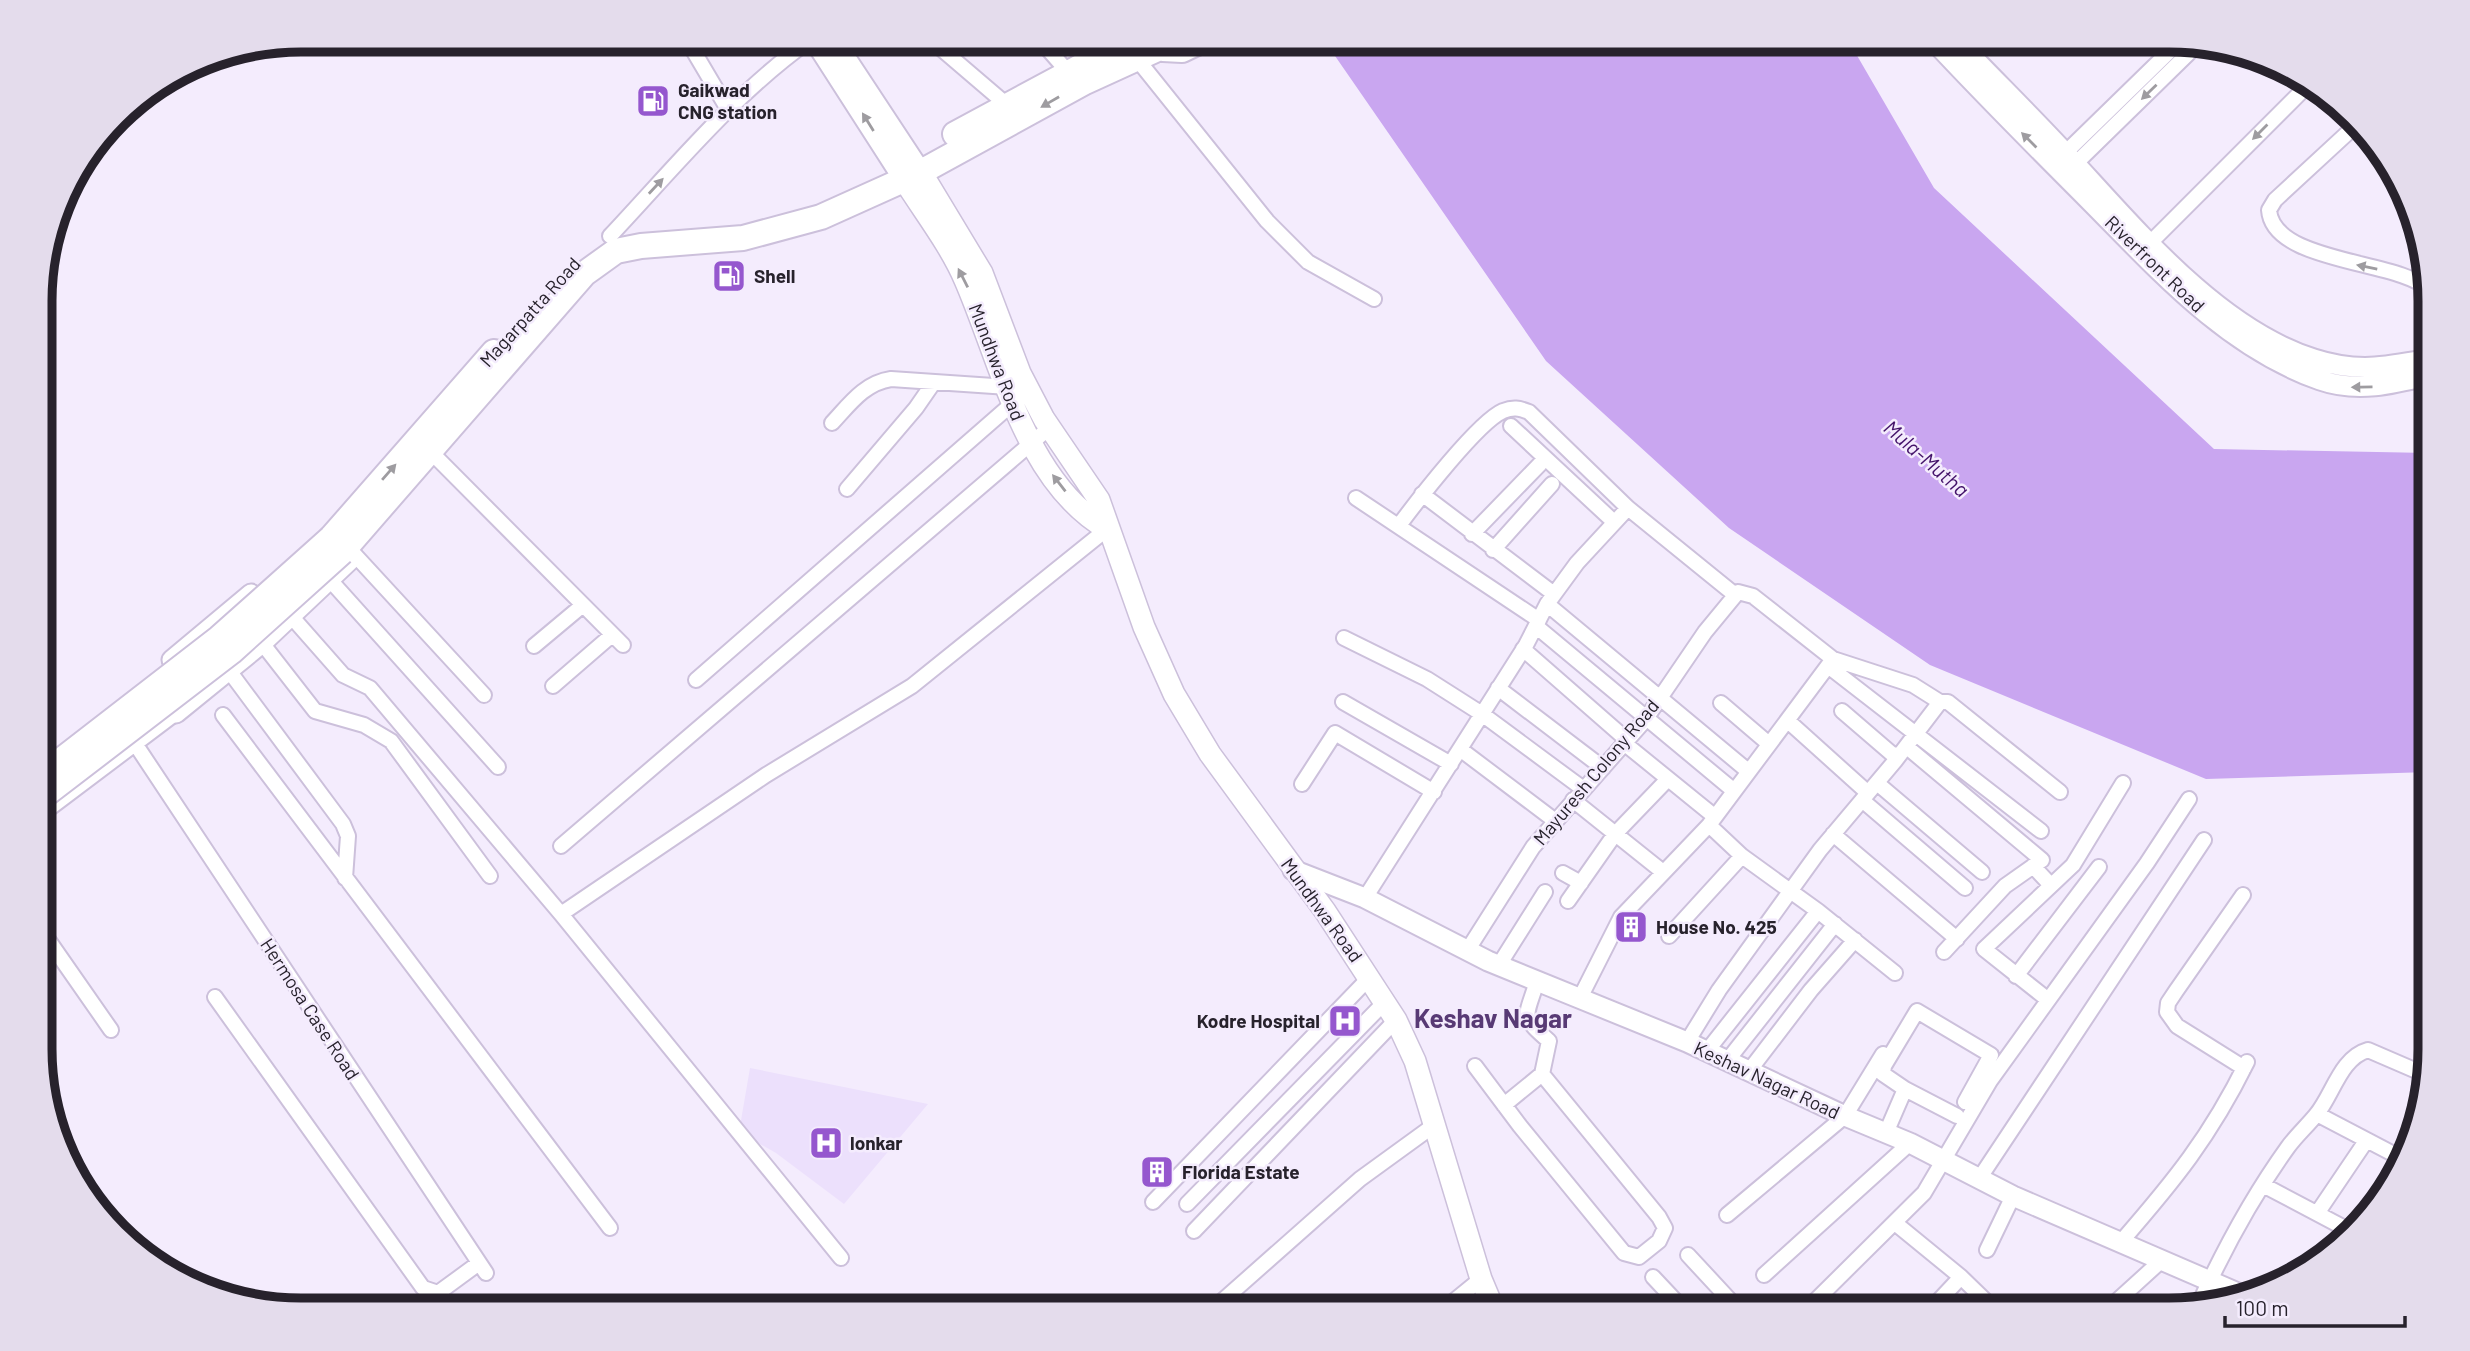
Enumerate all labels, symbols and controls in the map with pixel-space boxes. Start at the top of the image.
place label: Gaikwad CNG station [678,78,777,123]
fuel station icon: Gaikwad CNG station [634,82,672,120]
one-way arrow [2141,83,2158,99]
one-way arrow [1041,96,1060,108]
one-way arrow [862,112,875,132]
one-way arrow [2252,124,2269,140]
one-way arrow [2020,132,2037,149]
one-way arrow [648,178,664,195]
street label: Riverfront Road [2101,210,2210,317]
street label: Magarpatta Road [474,252,585,371]
fuel station icon: Shell [710,257,748,295]
one-way arrow [2356,262,2378,273]
place label: Shell [754,264,795,287]
one-way arrow [958,268,969,288]
street label: Mundhwa Road [965,300,1030,424]
one-way arrow [2351,381,2373,392]
water label: Mula-Mutha [1879,414,1975,502]
one-way arrow [380,464,396,481]
one-way arrow [1051,475,1066,493]
street label: Mayuresh Colony Road [1528,694,1663,849]
street label: Mundhwa Road [1277,853,1368,966]
building icon: House No. 425 [1612,908,1650,946]
place label: House No. 425 [1656,915,1777,938]
street label: Hermosa Case Road [256,934,365,1084]
hospital icon: Kodre Hospital [1326,1002,1364,1040]
district label: Keshav Nagar [1414,1002,1572,1033]
place label: Kodre Hospital [1197,1009,1320,1032]
street label: Keshav Nagar Road [1691,1036,1844,1123]
hospital icon: lonkar [807,1124,845,1162]
place label: lonkar [850,1131,903,1154]
building icon: Florida Estate [1138,1153,1176,1191]
place label: Florida Estate [1182,1160,1300,1183]
scale bar [2225,1284,2405,1328]
text: 100 m [2236,1295,2289,1320]

